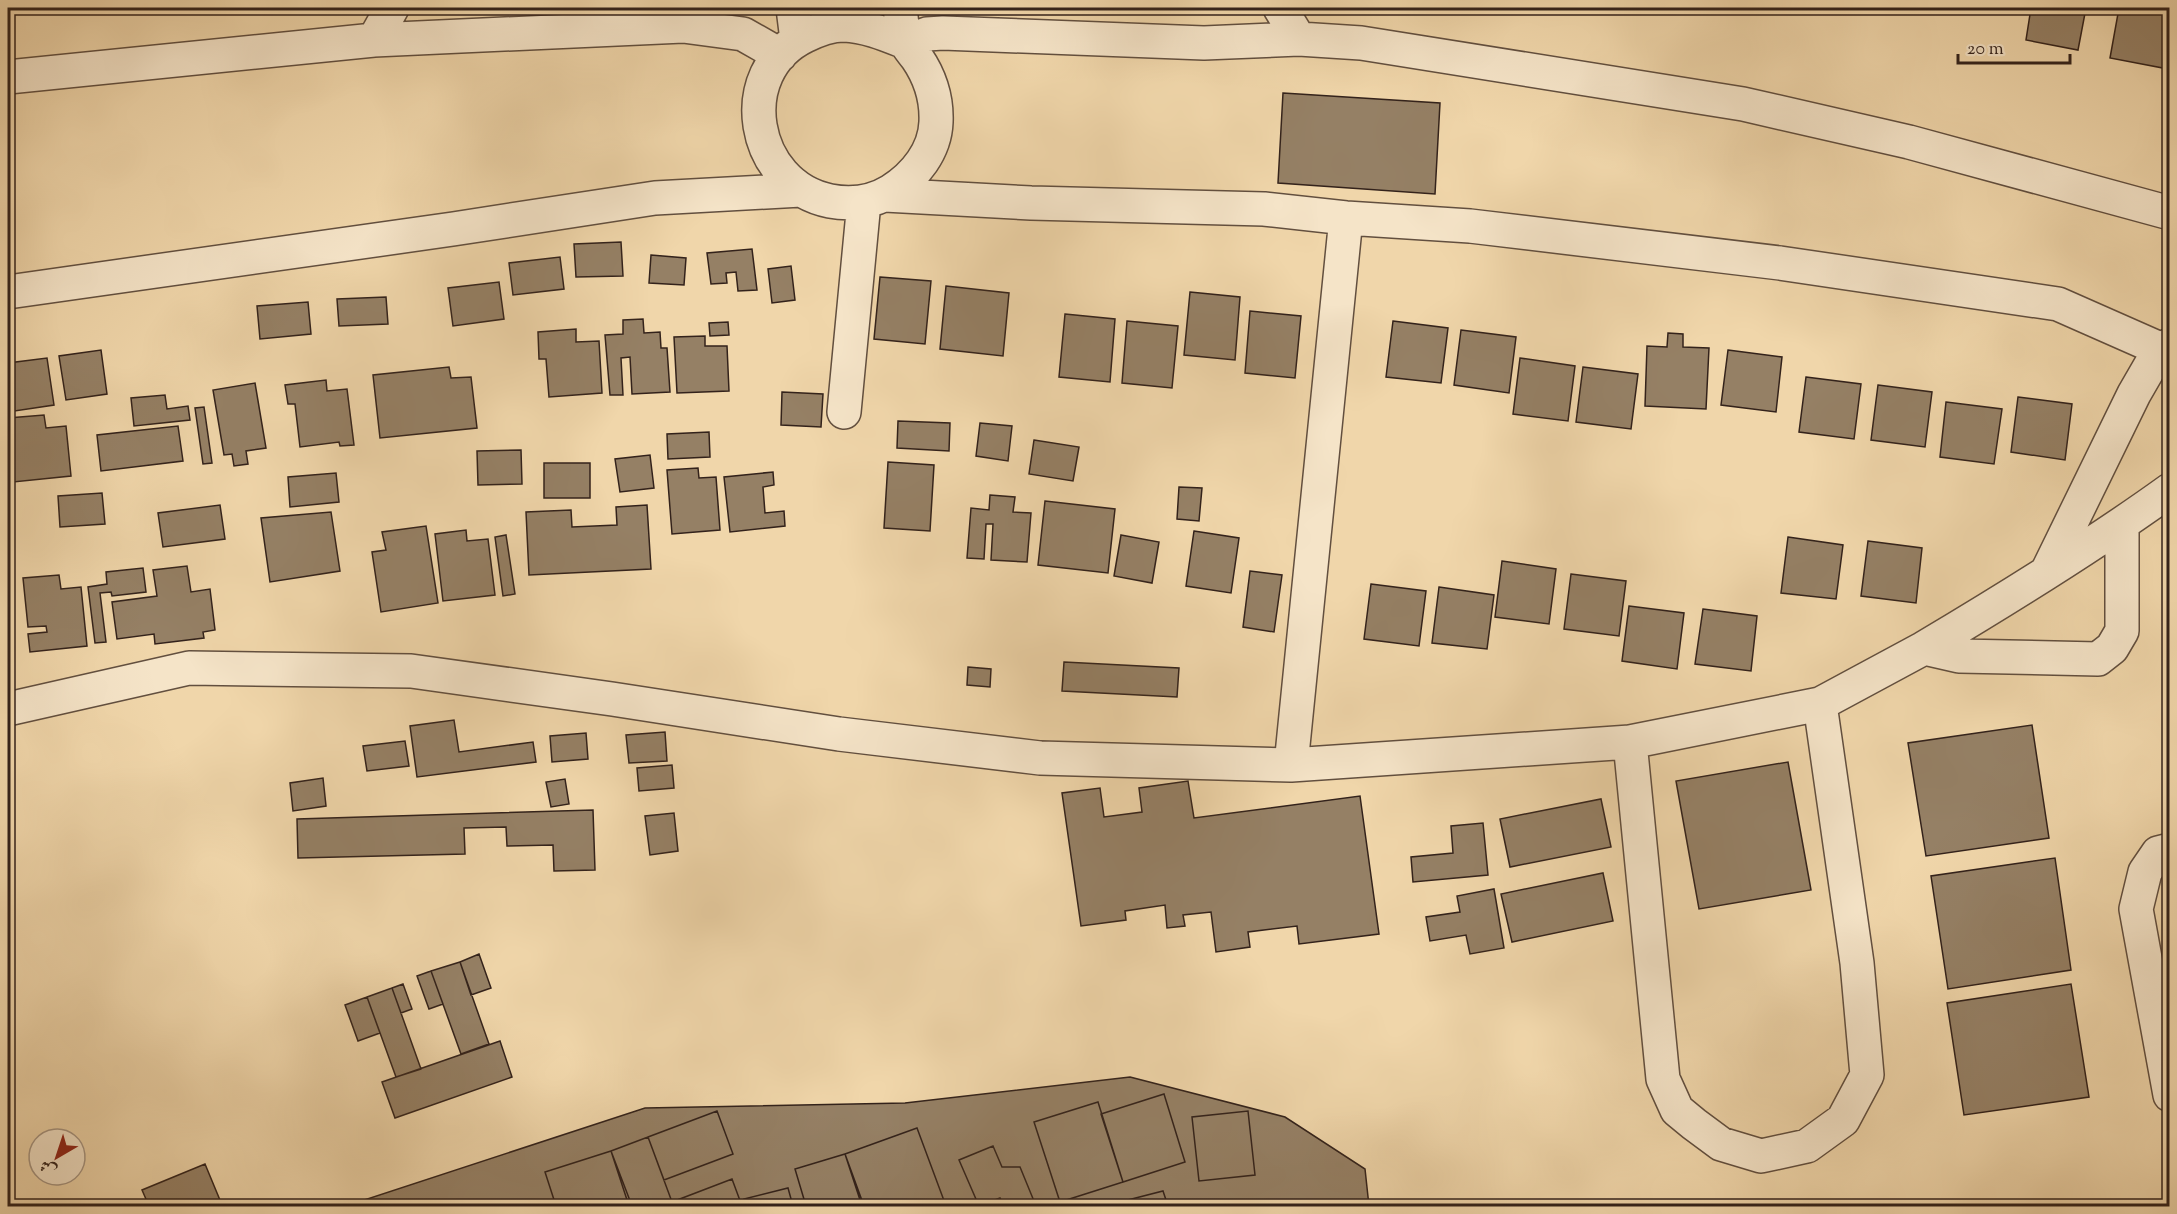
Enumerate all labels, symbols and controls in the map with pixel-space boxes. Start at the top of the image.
scale bar [1958,27,2070,65]
text: 20 m [1967,37,2004,63]
north arrow [27,1127,87,1187]
text: ش [36,1153,63,1181]

